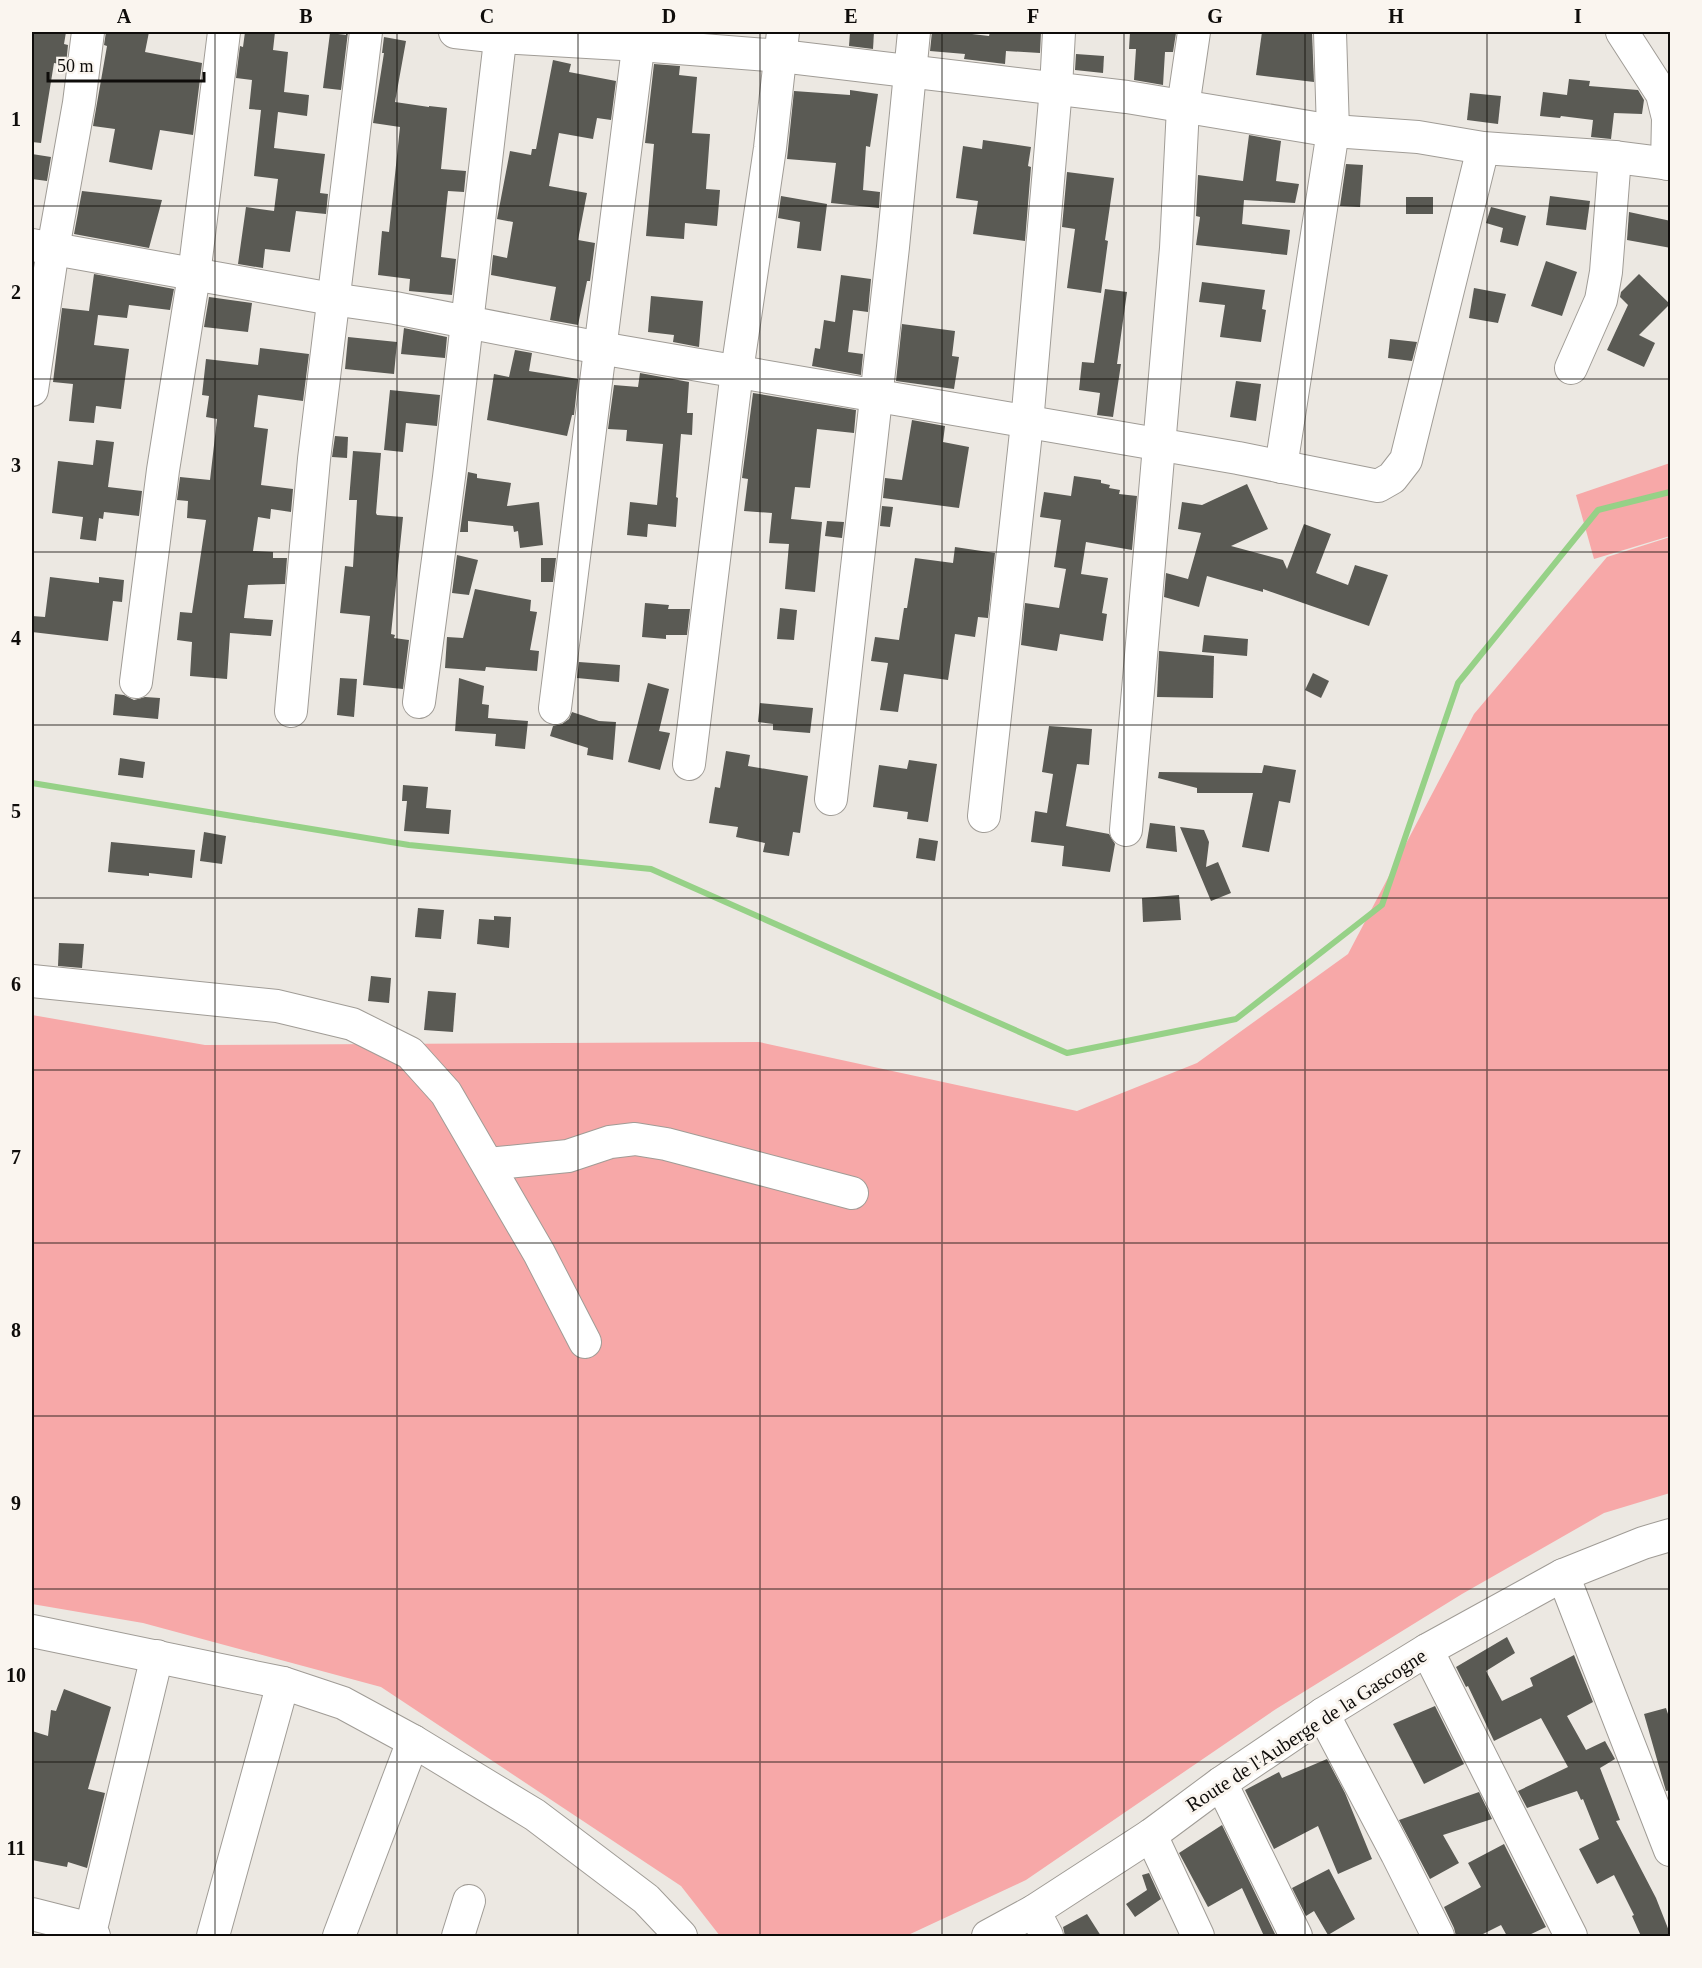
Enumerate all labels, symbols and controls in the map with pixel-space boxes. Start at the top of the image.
text: A [117,5,132,27]
text: B [299,5,313,27]
text: C [480,5,494,27]
text: D [662,5,676,27]
text: E [844,5,858,27]
text: F [1027,5,1039,27]
text: G [1207,5,1223,27]
text: H [1388,5,1404,27]
text: I [1574,5,1582,27]
scale bar [48,45,204,83]
text: 50 m [57,56,94,76]
text: 1 [11,108,21,130]
text: 2 [11,281,21,303]
text: 3 [11,454,21,476]
text: 4 [11,627,21,649]
text: 5 [11,800,21,822]
text: 6 [11,973,21,995]
text: 7 [11,1146,21,1168]
text: 8 [11,1319,21,1341]
text: 9 [11,1492,21,1514]
street label: Route de l'Auberge de la Gascogne [1182,1644,1431,1817]
text: 10 [6,1664,26,1686]
text: 11 [7,1837,25,1859]

